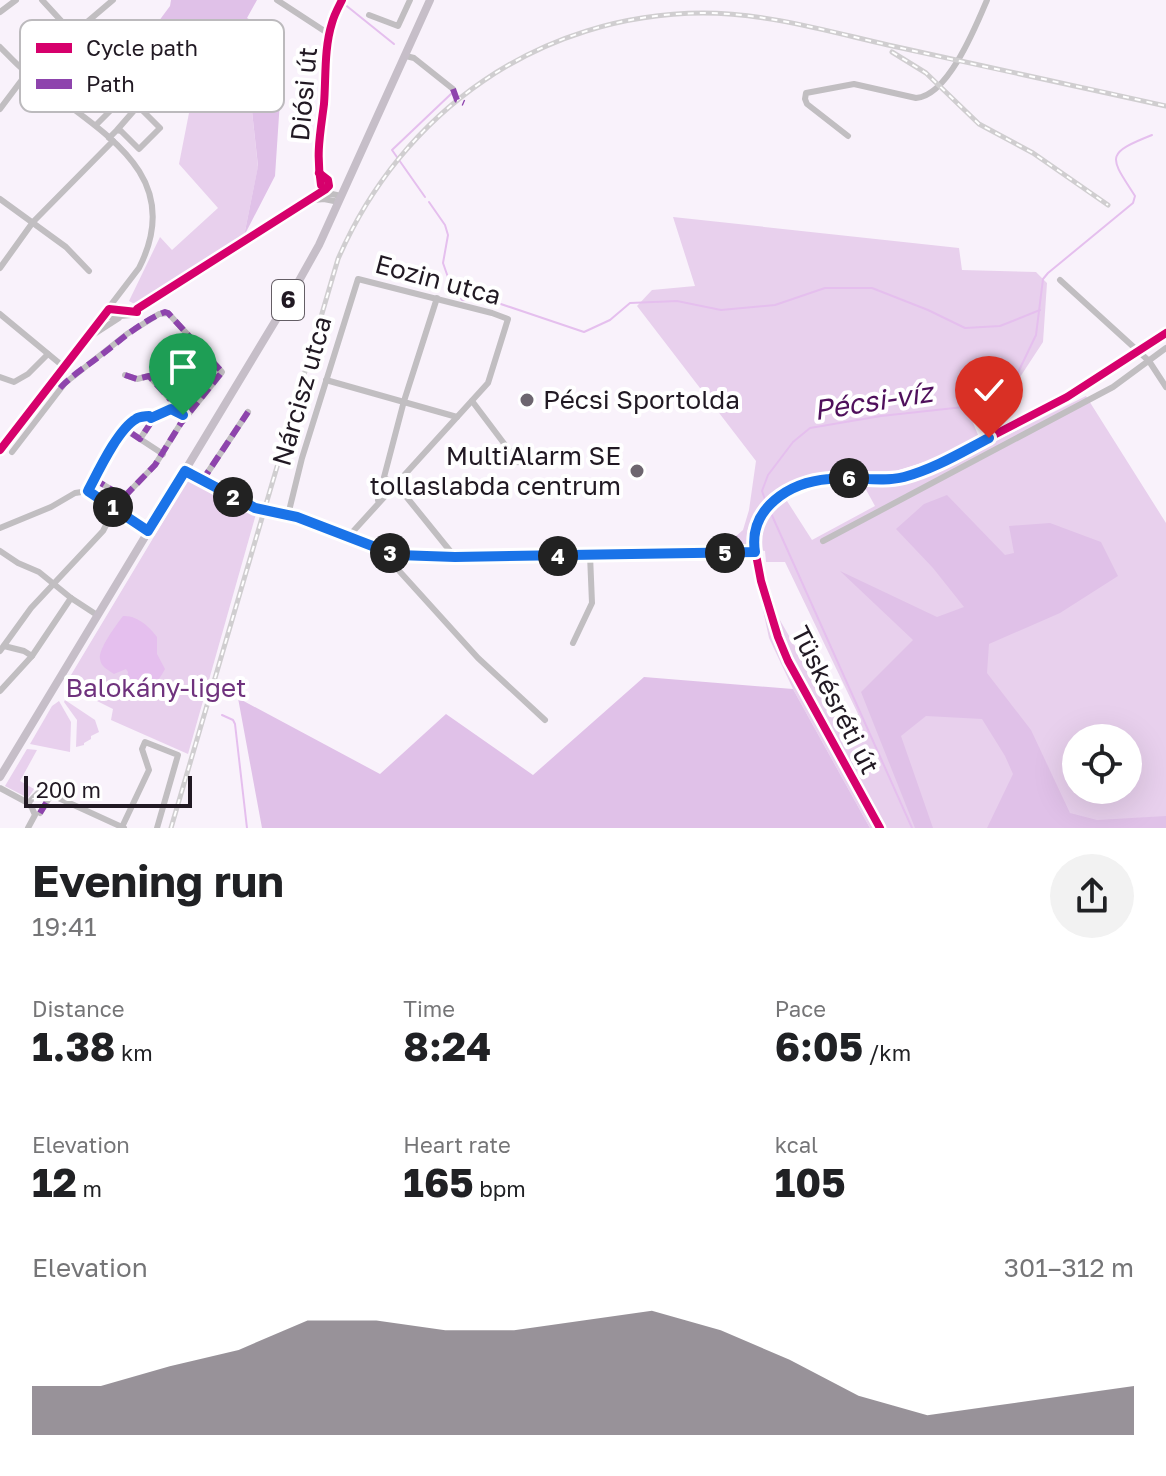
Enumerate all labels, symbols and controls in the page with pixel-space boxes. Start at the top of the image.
legend [20,20,284,112]
text: Cycle path [86,34,198,61]
street label: Diósi út [284,46,323,142]
text: Path [86,70,135,97]
street label: Eozin utca [372,248,504,311]
road number: 6 [272,280,304,320]
street label: Nárcisz utca [265,313,338,469]
pin [149,333,217,415]
icon: arrive [161,345,205,389]
pin [955,356,1023,438]
icon: check [967,368,1011,412]
water label: Pécsi-víz [811,374,937,426]
place label: Pécsi Sportolda [543,384,740,415]
marker: Pécsi Sportolda [518,391,536,409]
place label: MultiAlarm SE tollaslabda centrum [369,440,621,501]
pin: 6 [829,458,869,498]
marker: MultiAlarm SE tollaslabda centrum [628,462,646,480]
text: 6 [842,464,856,491]
pin: 2 [213,477,253,517]
text: 2 [226,483,240,510]
pin: 1 [93,487,133,527]
text: 1 [107,493,119,520]
pin: 3 [370,533,410,573]
pin: 5 [705,533,745,573]
pin: 4 [538,536,578,576]
text: 3 [383,539,397,566]
text: 5 [718,539,732,566]
text: 4 [551,542,565,569]
street label: Tüskésréti út [785,621,886,779]
park label: Balokány-liget [65,672,247,703]
map controls [1062,724,1142,804]
button: locate [1062,724,1142,804]
scale bar [24,772,192,808]
text: 200 m [36,776,101,803]
text: Evening run [32,854,284,907]
button: share [1050,854,1134,938]
text: 19:41 [32,911,97,942]
text: Distance [32,995,124,1022]
text: Time [403,995,455,1022]
text: Pace [775,995,826,1022]
text: 1.38 [32,1022,115,1070]
text: 8:24 [403,1022,491,1070]
text: 6:05 [775,1022,863,1070]
text: km [115,1039,153,1066]
text: /km [863,1039,911,1066]
text: Elevation [32,1131,130,1158]
text: Heart rate [403,1131,511,1158]
text: kcal [775,1131,818,1158]
text: 12 [32,1158,77,1206]
text: 165 [403,1158,474,1206]
text: 105 [775,1158,846,1206]
text: m [77,1175,102,1202]
text: bpm [474,1175,526,1202]
text: Elevation [32,1252,148,1283]
text: 301–312 m [1004,1252,1134,1283]

